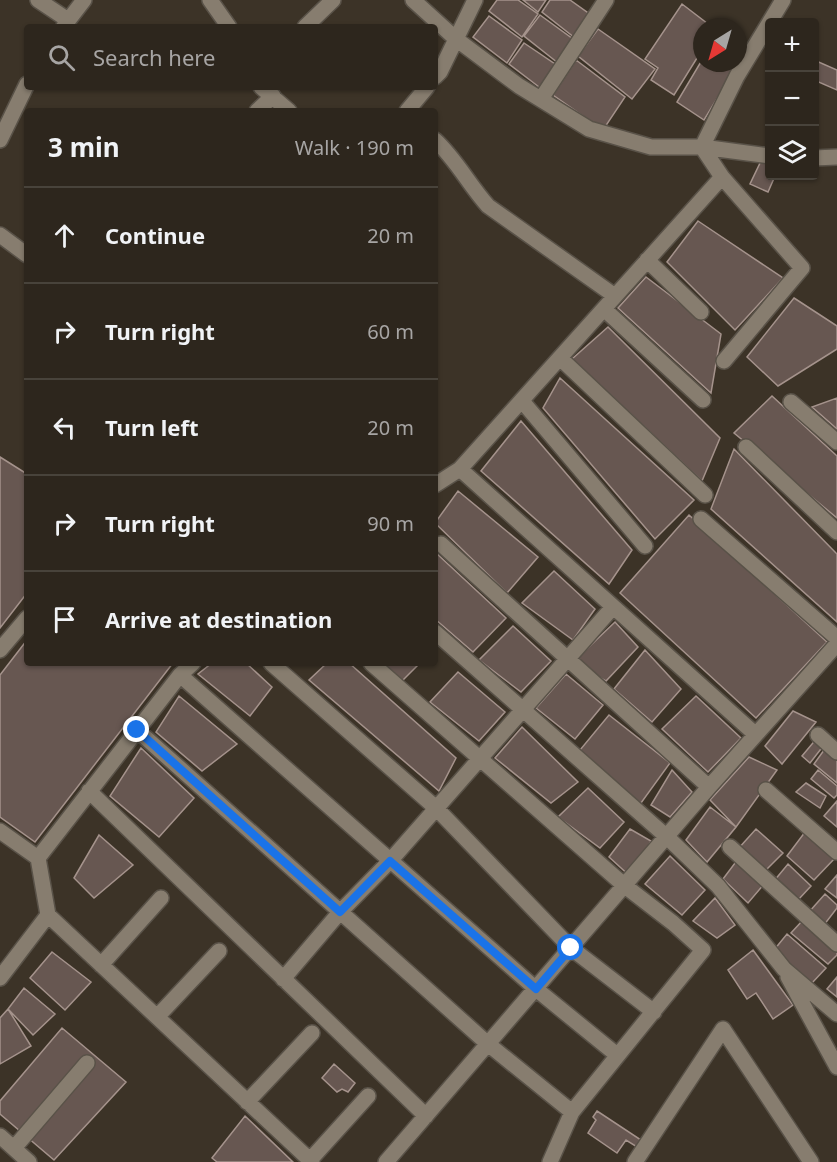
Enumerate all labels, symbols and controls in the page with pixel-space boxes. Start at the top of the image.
north arrow [693,18,747,72]
map controls [765,18,819,180]
button: + [765,18,819,72]
search box [24,24,438,90]
icon: search [45,41,78,74]
text: Search here [93,42,215,72]
button: − [765,72,819,126]
button: layers [765,126,819,180]
text: 3 min [48,129,120,165]
text: Walk · 190 m [295,134,414,161]
icon: ahead [48,219,81,252]
text: Continue [105,220,205,250]
text: 20 m [367,222,414,249]
icon: right [48,315,81,348]
text: Turn right [105,316,215,346]
text: 60 m [367,318,414,345]
icon: left [48,411,81,444]
text: Turn left [105,412,199,442]
text: 20 m [367,414,414,441]
icon: right [48,507,81,540]
text: Turn right [105,508,215,538]
text: 90 m [367,510,414,537]
icon: arrive [48,603,81,636]
text: Arrive at destination [105,604,332,634]
route end [123,716,149,742]
route start [557,934,583,960]

